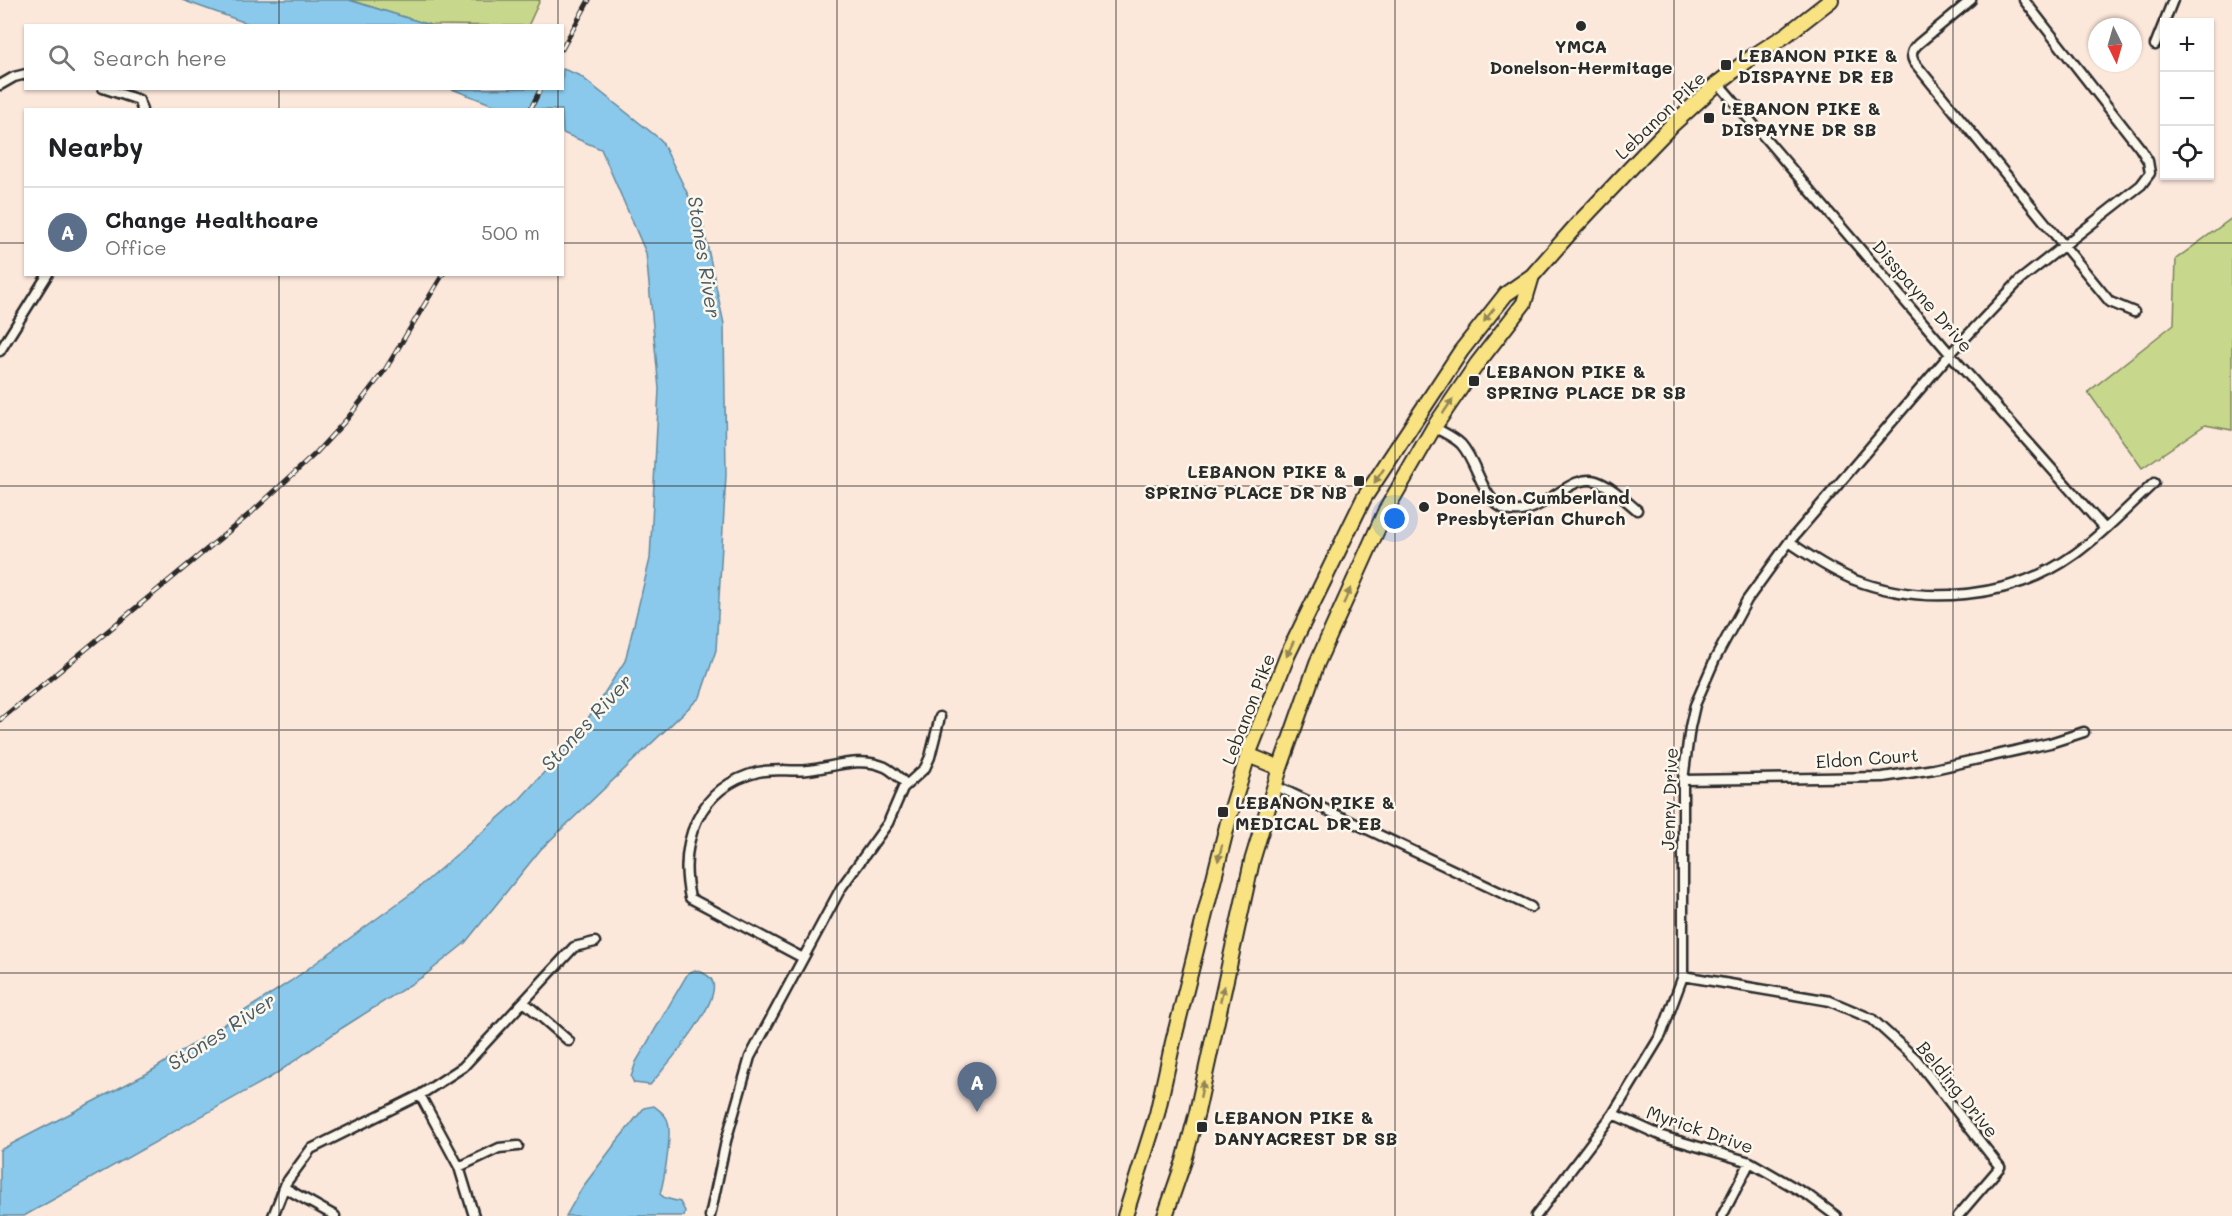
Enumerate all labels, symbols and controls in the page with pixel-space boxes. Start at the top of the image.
north arrow [2088,18,2142,72]
map controls [2160,18,2214,180]
button: + [2160,18,2214,72]
marker: YMCA Donelson-Hermitage [1574,19,1588,33]
search box [24,24,564,90]
place label: YMCA Donelson-Hermitage [1489,34,1673,79]
icon: search [45,41,78,74]
text: Search here [93,43,227,72]
place label: LEBANON PIKE & DISPAYNE DR EB [1738,43,1898,88]
marker: LEBANON PIKE & DISPAYNE DR EB [1719,58,1733,72]
street label: Lebanon Pike [1610,66,1710,164]
button: − [2160,72,2214,126]
place label: LEBANON PIKE & DISPAYNE DR SB [1721,96,1881,141]
marker: LEBANON PIKE & DISPAYNE DR SB [1702,111,1716,125]
button: locate [2160,126,2214,180]
text: Nearby [48,130,143,164]
water label: Stones River [683,194,727,320]
text: Change Healthcare [105,205,318,234]
text: A [61,219,74,245]
text: 500 m [481,219,540,245]
text: Office [105,234,167,260]
street label: Disspayne Drive [1868,235,1978,357]
one-way arrow [1484,308,1496,323]
place label: LEBANON PIKE & SPRING PLACE DR SB [1486,359,1686,404]
marker: LEBANON PIKE & SPRING PLACE DR SB [1467,374,1481,388]
one-way arrow [1442,398,1454,414]
place label: LEBANON PIKE & SPRING PLACE DR NB [1145,459,1347,504]
one-way arrow [1373,467,1384,484]
marker: LEBANON PIKE & SPRING PLACE DR NB [1352,474,1366,488]
place label: Donelson Cumberland Presbyterian Church [1436,485,1630,530]
marker: Donelson Cumberland Presbyterian Church [1417,500,1431,514]
your location [1380,504,1409,533]
one-way arrow [1342,587,1352,605]
one-way arrow [1286,641,1295,658]
street label: Lebanon Pike [1216,650,1280,768]
water label: Stones River [534,668,638,776]
street label: Eldon Court [1815,742,1919,774]
street label: Jenry Drive [1655,747,1683,851]
place label: LEBANON PIKE & MEDICAL DR EB [1235,790,1395,835]
marker: LEBANON PIKE & MEDICAL DR EB [1216,805,1230,819]
one-way arrow [1215,844,1225,862]
one-way arrow [1218,985,1228,1004]
water label: Stones River [162,986,280,1076]
street label: Belding Drive [1912,1036,2004,1142]
pin: A [958,1062,996,1112]
one-way arrow [1197,1080,1207,1099]
street label: Myrick Drive [1643,1099,1757,1159]
place label: LEBANON PIKE & DANYACREST DR SB [1214,1105,1397,1150]
marker: LEBANON PIKE & DANYACREST DR SB [1195,1120,1209,1134]

